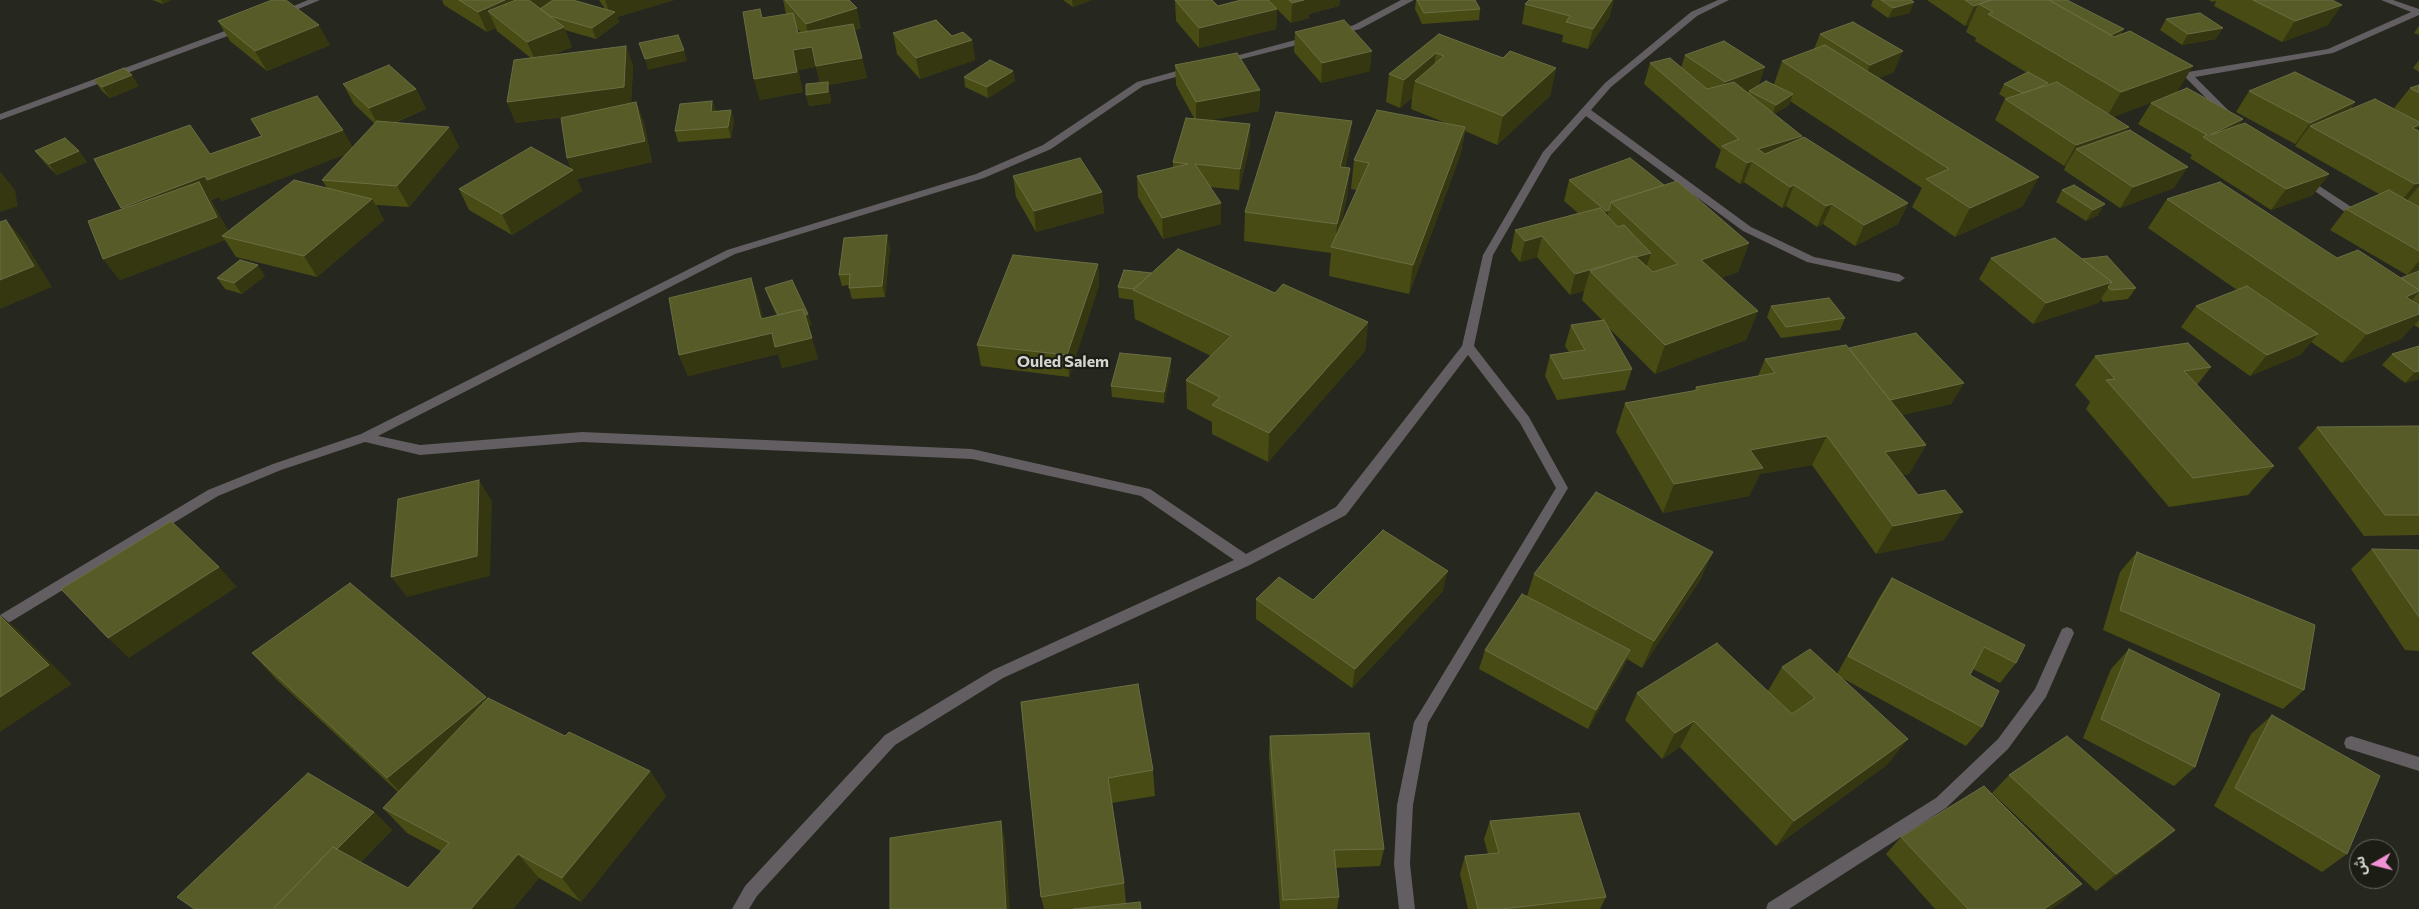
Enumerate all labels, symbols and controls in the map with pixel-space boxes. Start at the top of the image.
district label: Ouled Salem [1017,352,1109,372]
north arrow [2349,839,2399,889]
text: ش [2350,855,2369,877]

